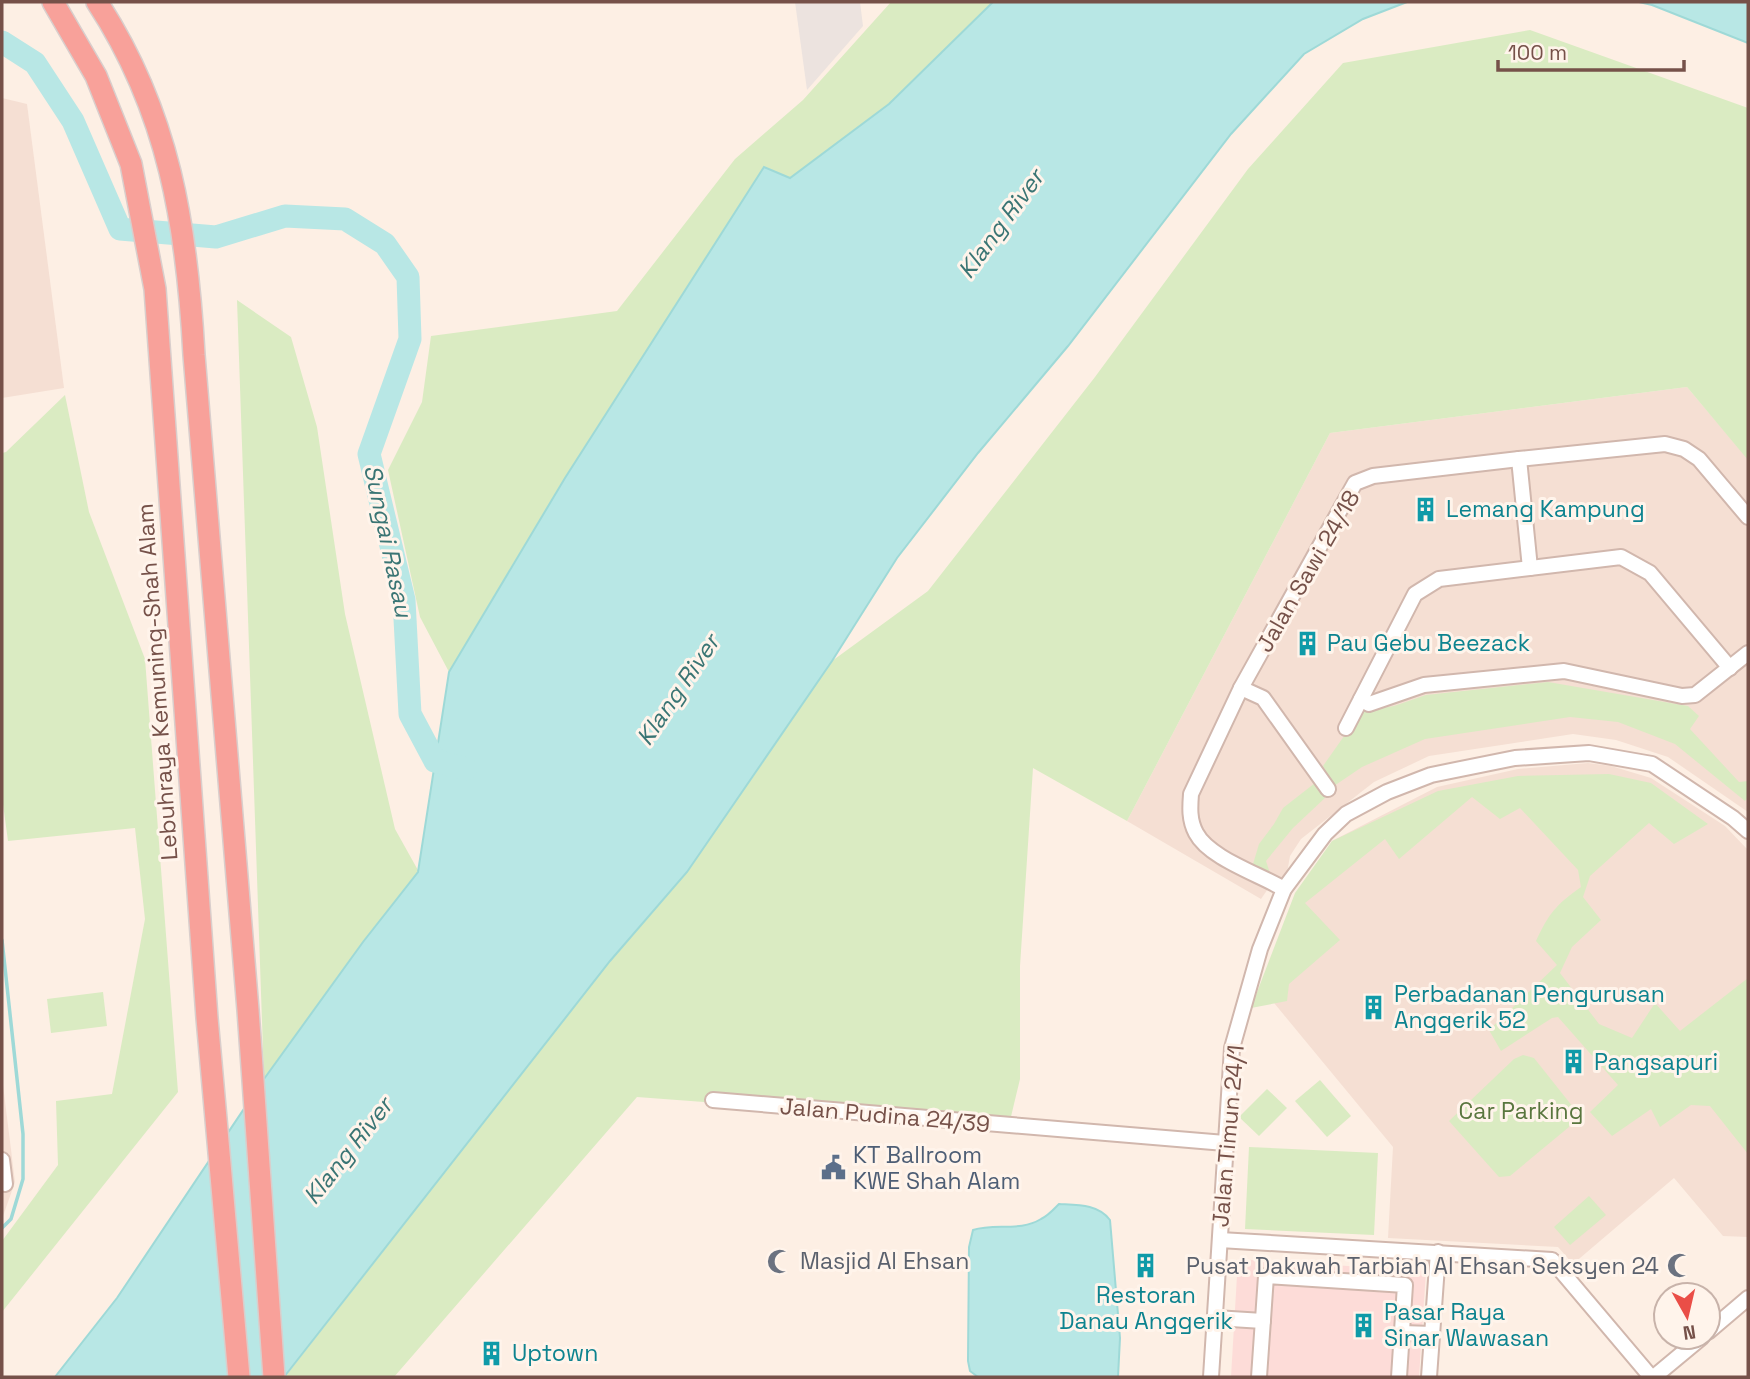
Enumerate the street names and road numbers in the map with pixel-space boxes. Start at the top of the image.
street label: Jalan Sawi 24/18 [1249,485,1367,657]
street label: Lebuhraya Kemuning-Shah Alam [130,503,184,861]
street label: Jalan Timun 24/1 [1205,1044,1251,1228]
street label: Jalan Pudina 24/39 [779,1091,991,1139]

